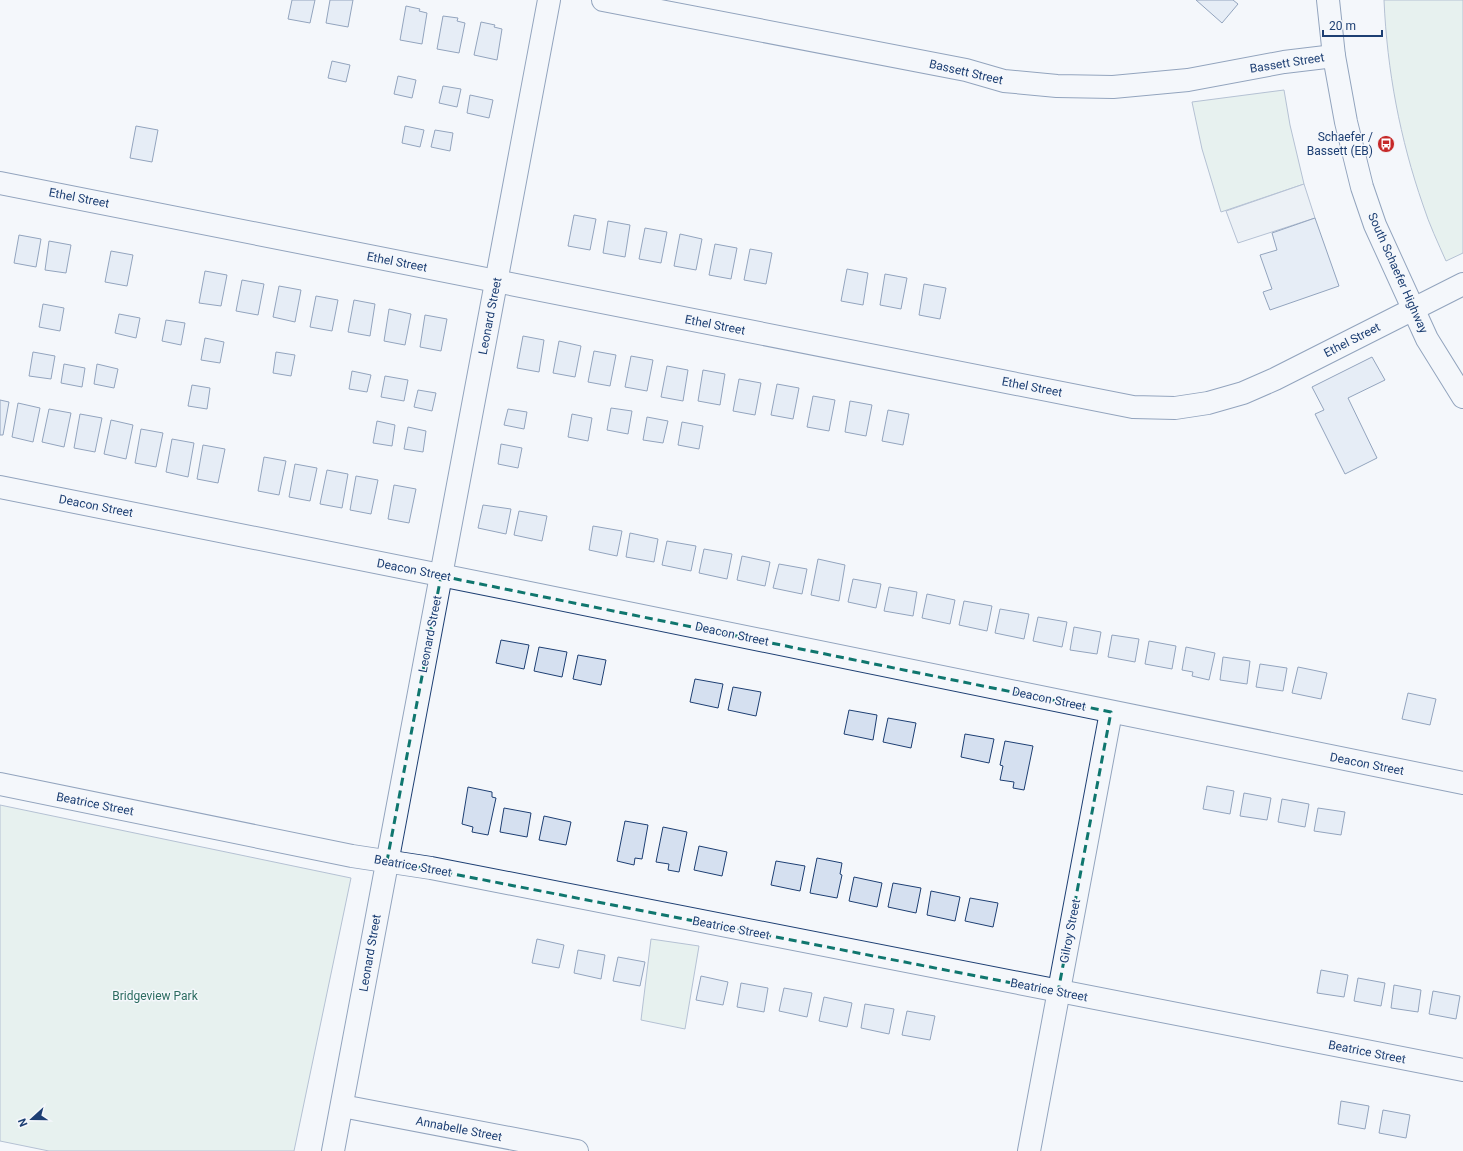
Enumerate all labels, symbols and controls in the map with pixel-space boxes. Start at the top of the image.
scale bar [1323,12,1382,38]
text: 20 m [1329,19,1356,33]
street label: Bassett Street [1249,50,1325,76]
street label: Bassett Street [928,57,1004,87]
place label: Schaefer / Bassett (EB) [1307,130,1373,158]
bus stop icon: Schaefer / Bassett (EB) [1376,134,1396,154]
street label: Ethel Street [48,185,110,211]
street label: South Schaefer Highway [1365,211,1431,336]
street label: Ethel Street [366,249,428,275]
street label: Leonard Street [476,276,504,356]
street label: Ethel Street [684,312,746,338]
street label: Ethel Street [1322,320,1383,360]
street label: Ethel Street [1001,374,1063,400]
street label: Deacon Street [58,492,134,520]
street label: Deacon Street [376,556,452,584]
street label: Leonard Street [416,594,444,674]
street label: Deacon Street [694,619,770,649]
street label: Deacon Street [1011,684,1087,714]
street label: Deacon Street [1329,750,1405,778]
street label: Beatrice Street [55,790,135,818]
street label: Beatrice Street [373,852,453,880]
street label: Gilroy Street [1057,898,1083,964]
street label: Leonard Street [356,913,384,993]
street label: Beatrice Street [691,914,771,942]
street label: Beatrice Street [1009,976,1089,1004]
park label: Bridgeview Park [112,989,199,1003]
street label: Beatrice Street [1327,1038,1407,1066]
north arrow [12,1099,52,1139]
street label: Annabelle Street [415,1114,503,1144]
text: N [16,1116,31,1128]

